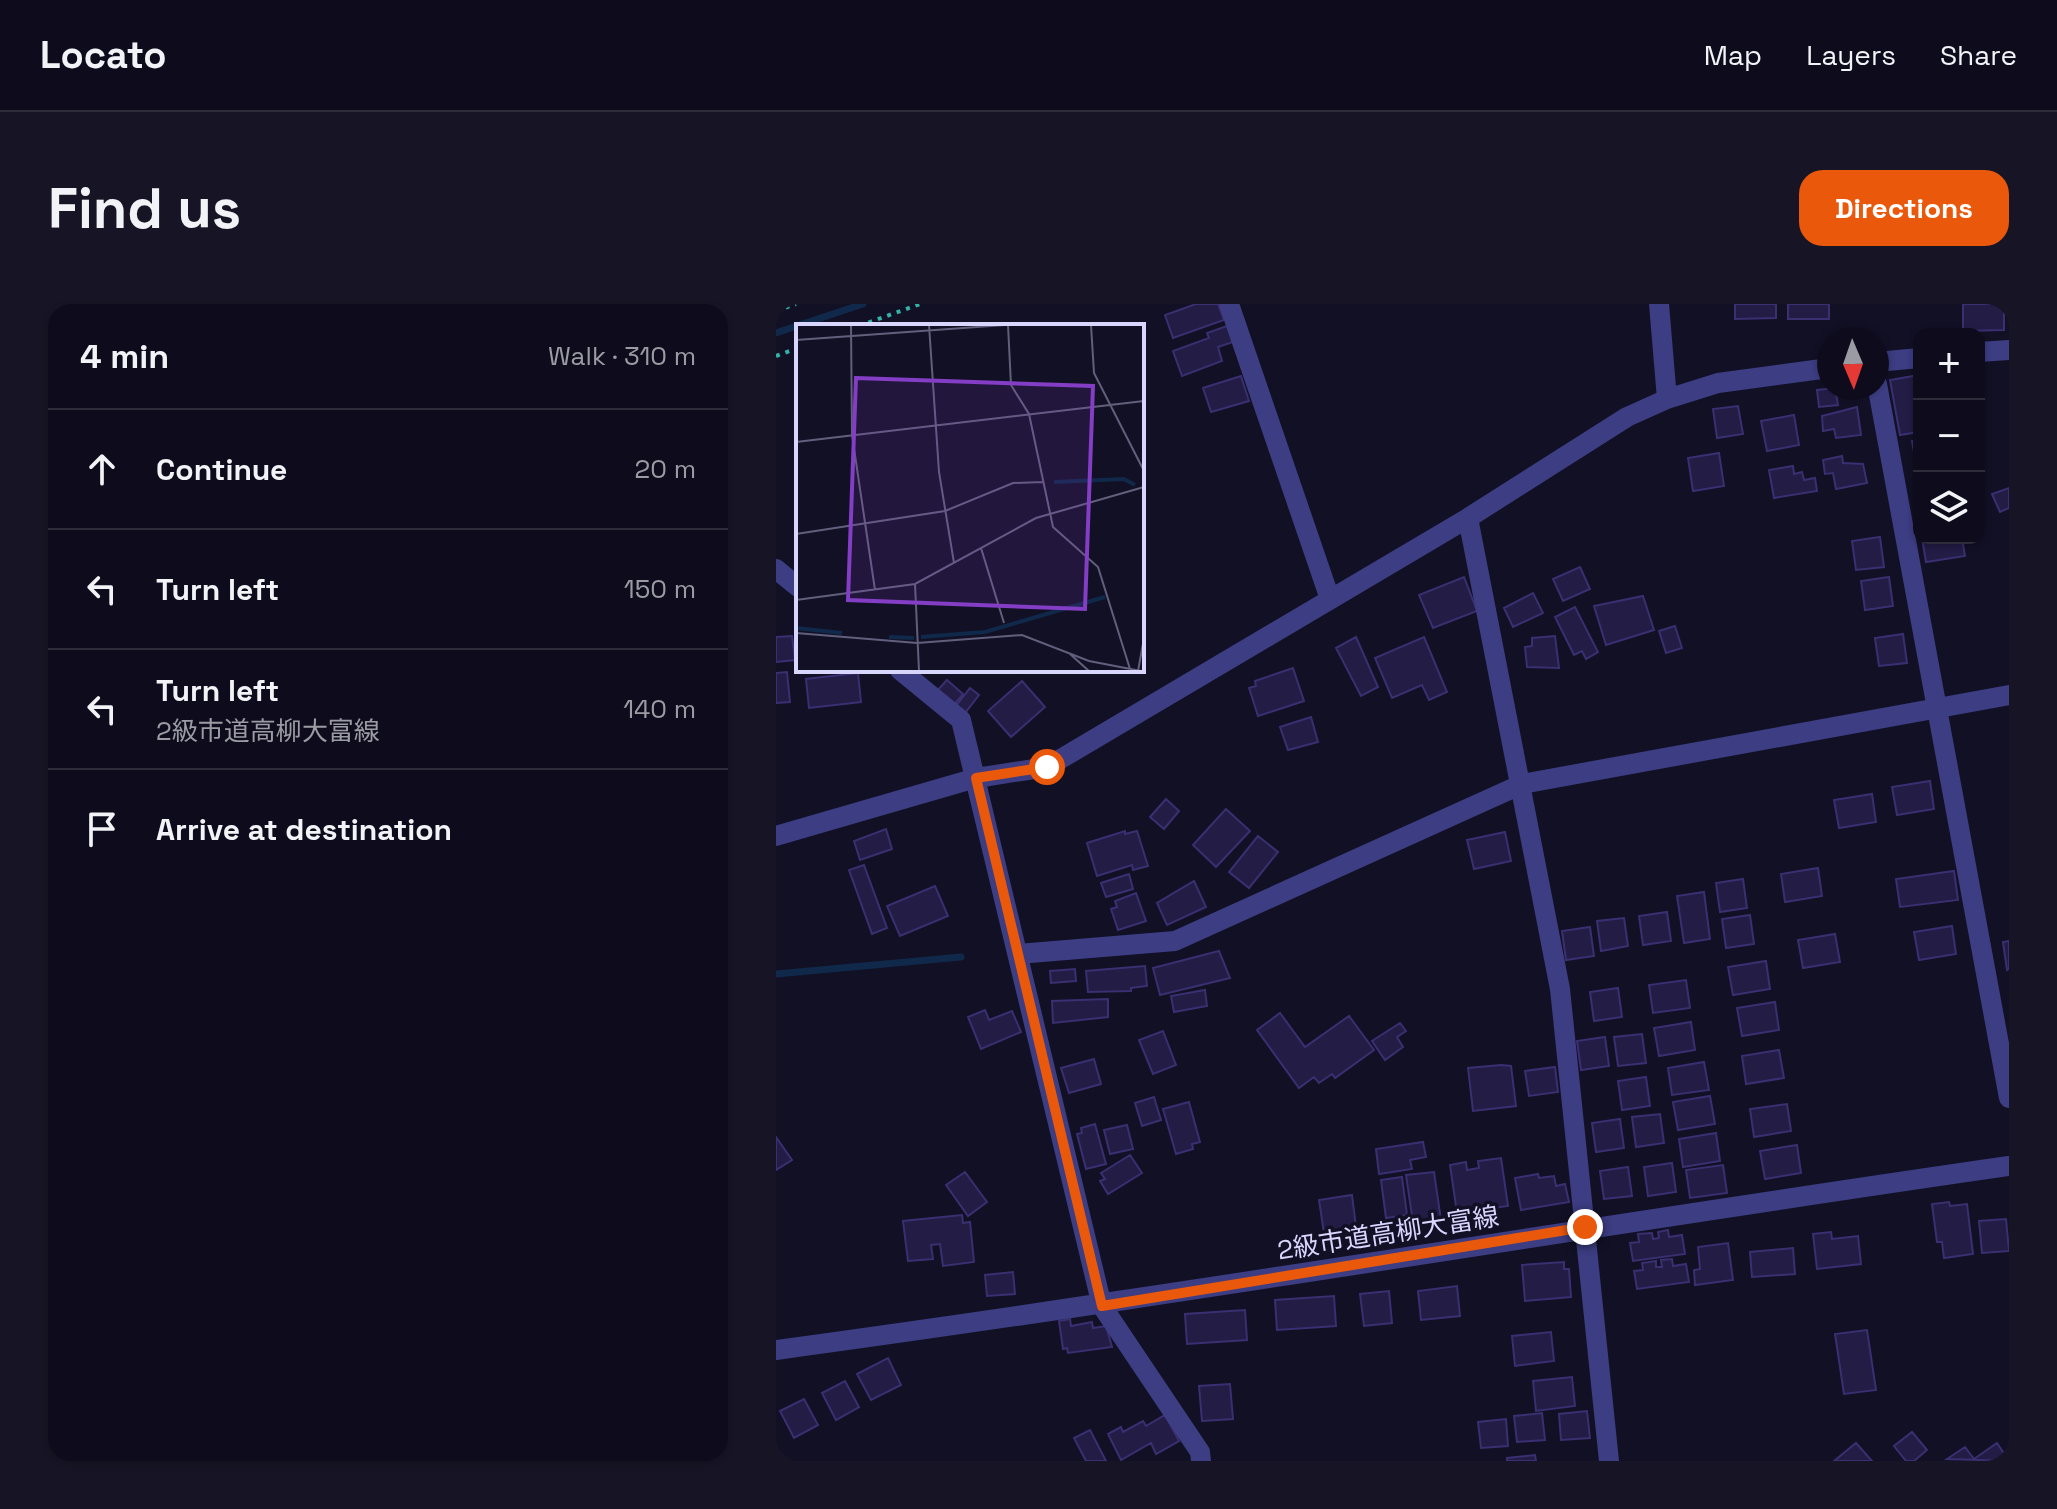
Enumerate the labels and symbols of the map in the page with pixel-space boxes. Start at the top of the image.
inset map [796,324,1144,672]
north arrow [1817,328,1889,400]
route start [1029,749,1065,785]
street label: 2級市道高柳大富線 [1275,1199,1501,1267]
route end [1567,1209,1603,1245]

